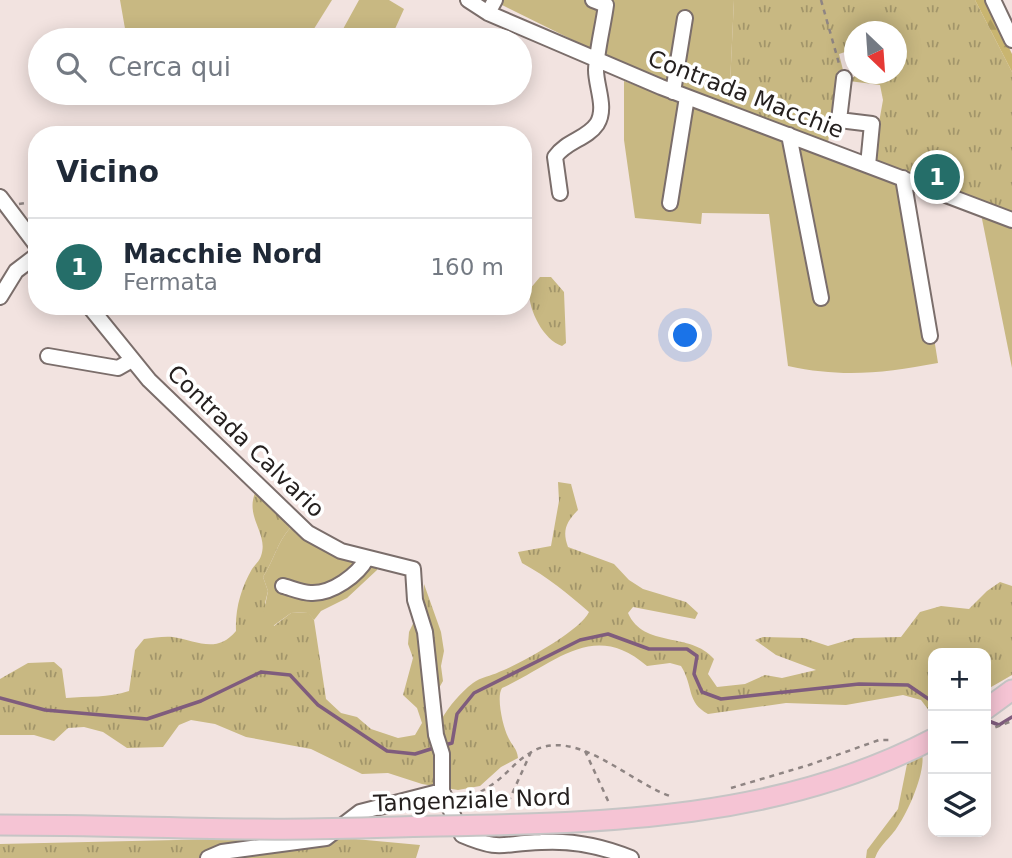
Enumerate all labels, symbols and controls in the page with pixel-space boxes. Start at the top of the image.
north arrow [844,21,907,84]
search box [28,28,532,105]
street label: Contrada Macchie [644,45,848,143]
icon: search [52,48,90,86]
text: Cerca qui [108,52,231,82]
pin: 1 [914,151,960,203]
text: Vicino [56,154,159,189]
text: Macchie Nord [123,239,322,269]
text: 1 [71,254,87,280]
text: 160 m [430,254,504,280]
text: Fermata [123,269,218,295]
your location [668,318,702,352]
street label: Contrada Calvario [162,360,330,522]
map controls [928,648,991,837]
button: + [928,648,991,711]
button: − [928,711,991,774]
button: layers [928,774,991,837]
street label: Tangenziale Nord [372,784,571,816]

